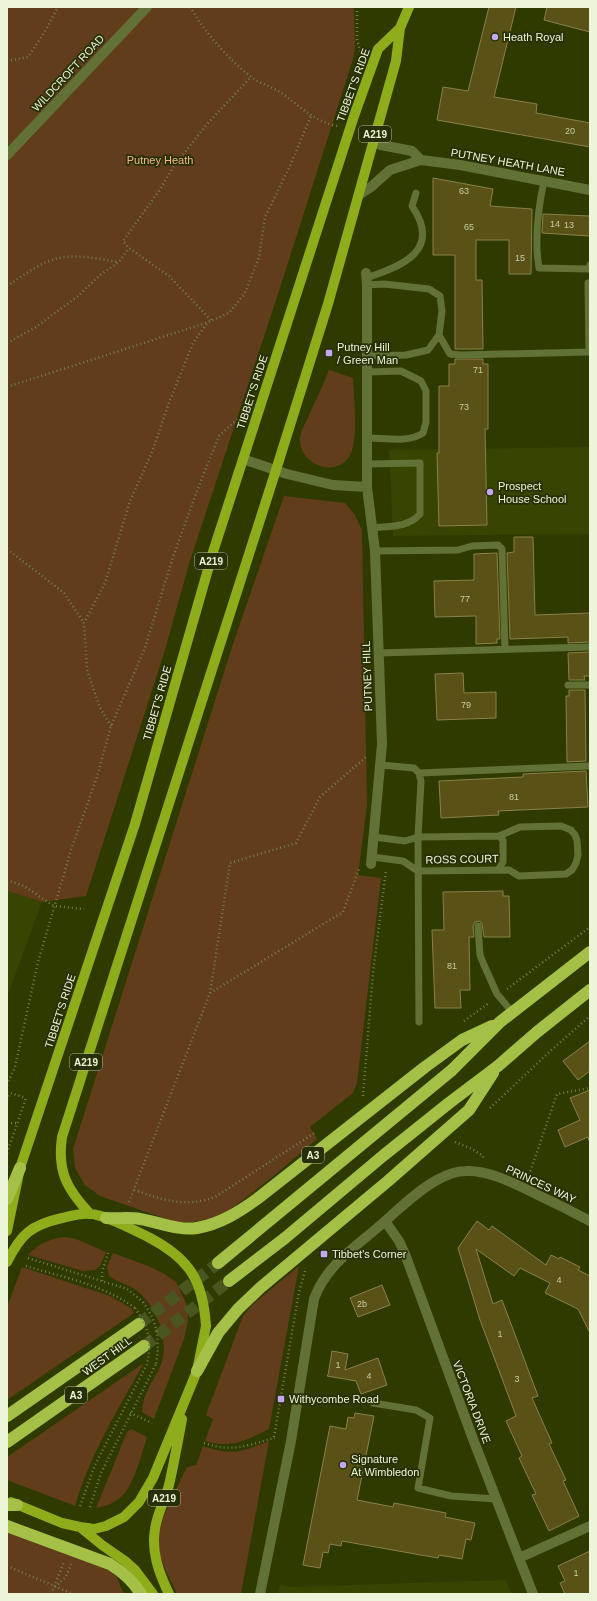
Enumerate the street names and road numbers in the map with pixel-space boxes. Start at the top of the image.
street label: WILDCROFT ROAD [30,32,107,114]
street label: TIBBET'S RIDE [334,47,372,123]
road number: A219 [359,126,391,142]
street label: PUTNEY HEATH LANE [450,146,566,178]
street label: TIBBET'S RIDE [234,353,270,431]
road number: A219 [195,553,227,569]
street label: PUTNEY HILL [360,640,374,712]
street label: TIBBET'S RIDE [141,664,173,742]
street label: ROSS COURT [425,852,499,866]
street label: TIBBET'S RIDE [42,972,78,1050]
road number: A219 [70,1054,102,1070]
road number: A3 [302,1147,324,1163]
street label: PRINCES WAY [504,1163,578,1206]
street label: WEST HILL [80,1334,134,1378]
street label: VICTORIA DRIVE [451,1359,493,1445]
road number: A3 [65,1387,87,1403]
road number: A219 [148,1490,180,1506]

